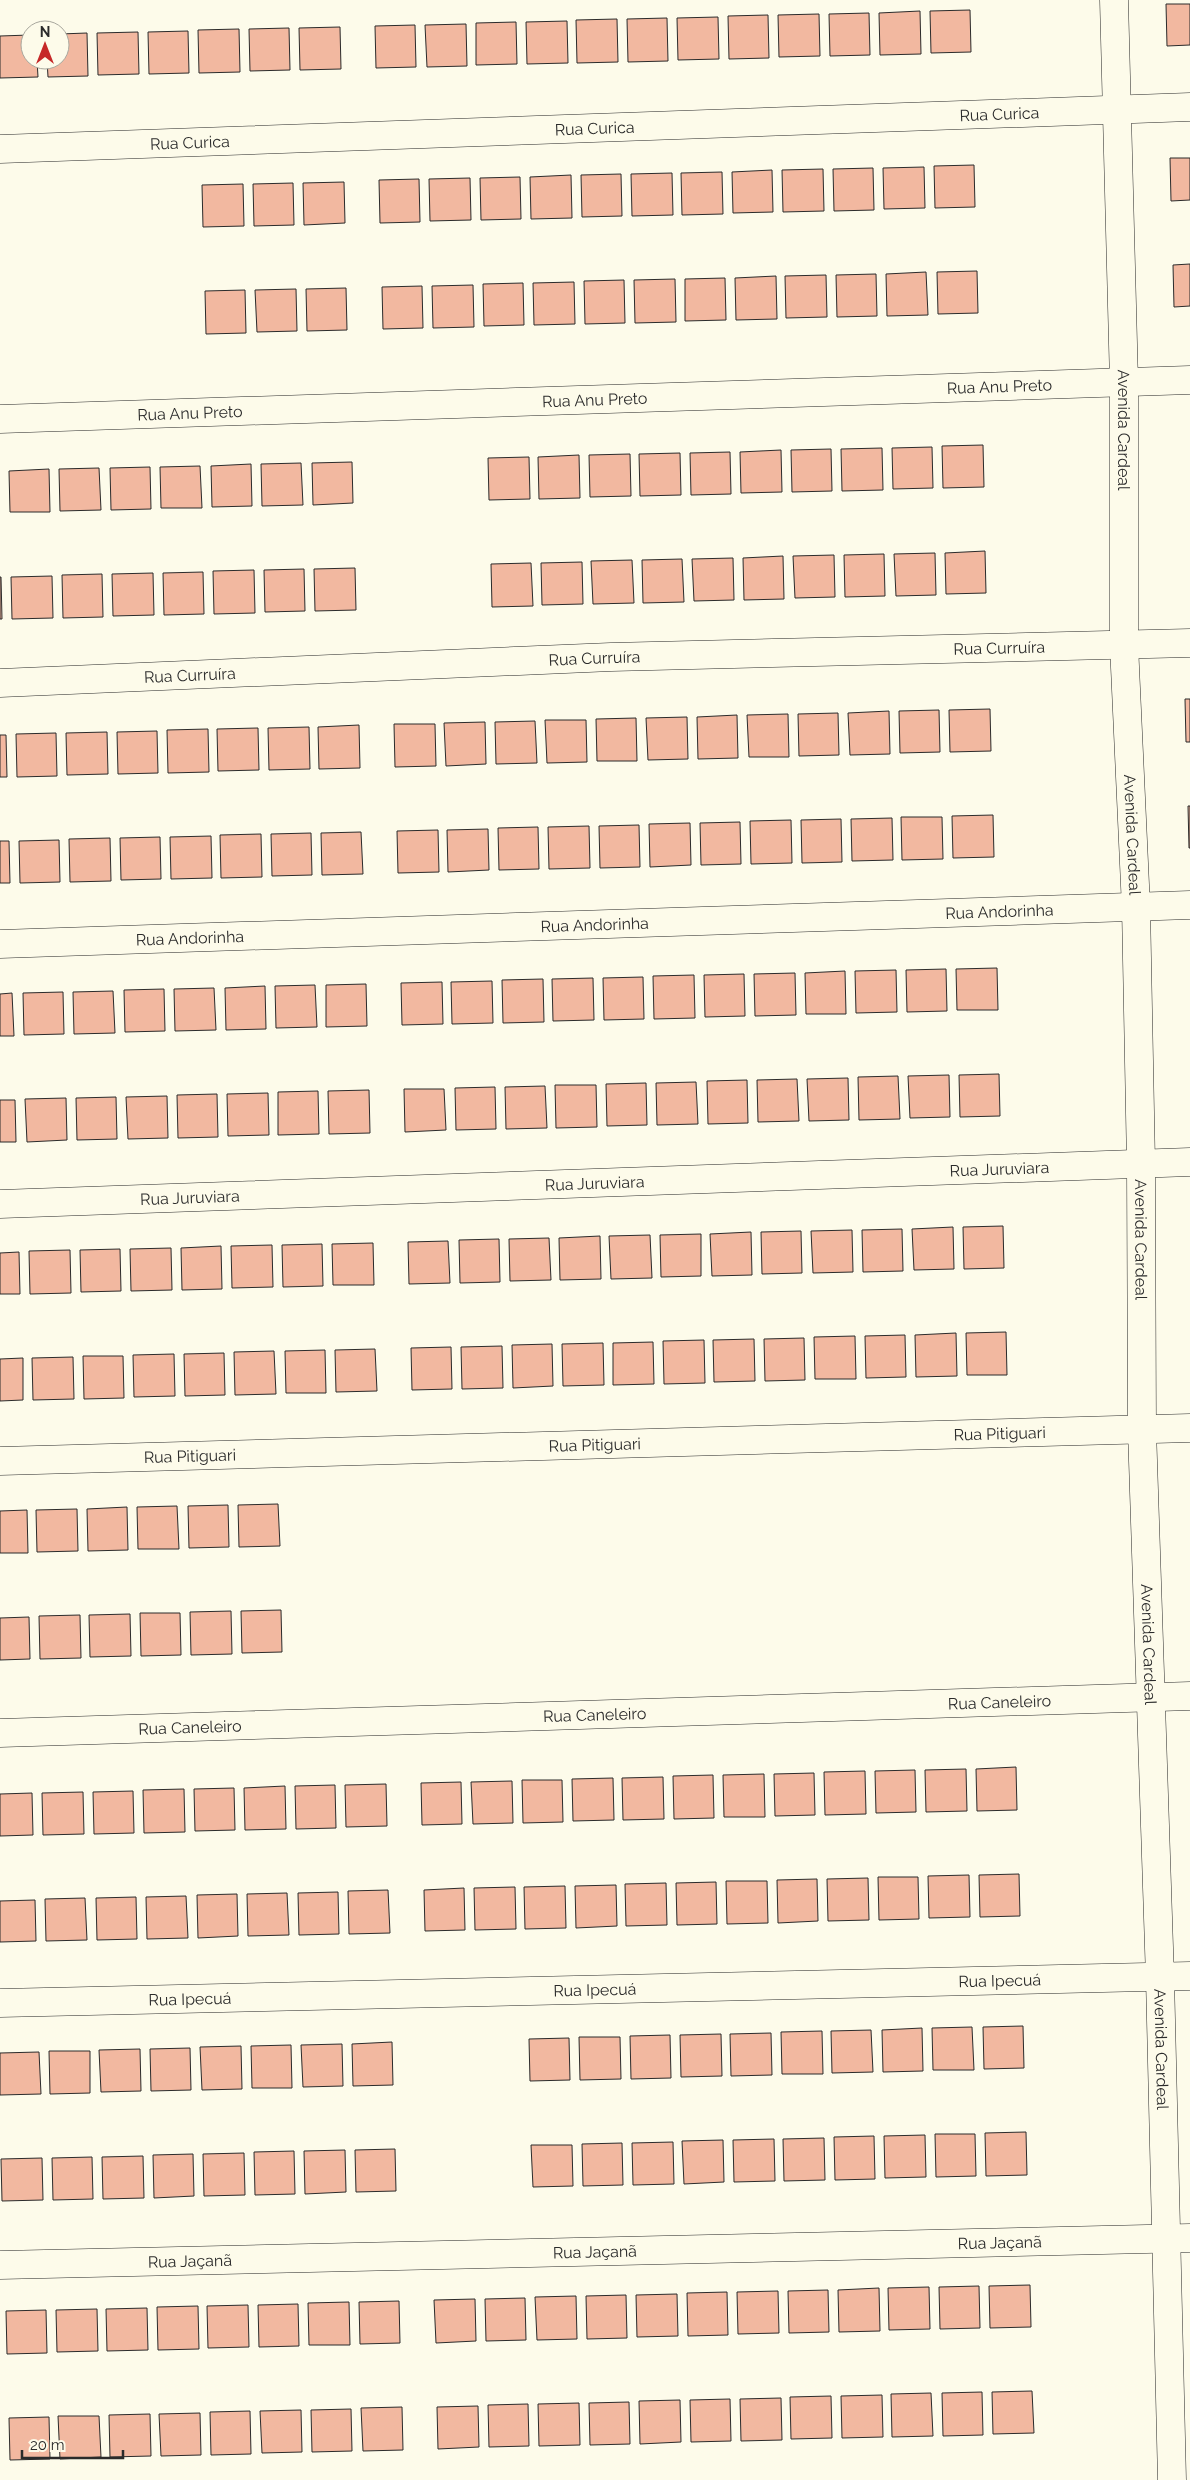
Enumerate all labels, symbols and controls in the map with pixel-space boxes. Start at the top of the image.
north arrow [20,20,70,70]
text: N [40,24,50,40]
street label: Rua Curica [959,103,1040,125]
street label: Rua Curica [554,118,635,139]
street label: Rua Curica [150,132,230,154]
street label: Avenida Cardeal [1114,369,1133,491]
street label: Rua Anu Preto [947,376,1052,398]
street label: Rua Anu Preto [542,389,648,411]
street label: Rua Anu Preto [137,402,243,424]
street label: Rua Curruíra [953,638,1045,659]
street label: Rua Curruíra [548,647,641,670]
street label: Rua Curruíra [144,664,236,687]
street label: Avenida Cardeal [1120,774,1144,896]
street label: Rua Andorinha [945,900,1054,923]
street label: Rua Andorinha [540,914,649,936]
street label: Rua Andorinha [135,927,244,950]
street label: Rua Juruviara [949,1158,1050,1180]
street label: Rua Juruviara [545,1172,645,1195]
street label: Avenida Cardeal [1131,1179,1151,1301]
street label: Rua Juruviara [140,1187,240,1209]
street label: Rua Pitiguari [953,1423,1046,1445]
street label: Rua Pitiguari [548,1434,641,1456]
street label: Rua Pitiguari [144,1445,236,1467]
street label: Avenida Cardeal [1137,1584,1160,1706]
street label: Rua Caneleiro [948,1691,1051,1714]
street label: Rua Caneleiro [543,1704,647,1726]
street label: Rua Caneleiro [138,1716,242,1739]
street label: Rua Ipecuá [958,1970,1041,1991]
street label: Rua Ipecuá [553,1980,637,2000]
street label: Avenida Cardeal [1150,1988,1172,2111]
street label: Rua Ipecuá [148,1989,232,2010]
street label: Rua Jaçanã [957,2232,1042,2253]
street label: Rua Jaçanã [553,2242,637,2262]
street label: Rua Jaçanã [148,2251,232,2272]
scale bar [22,2428,124,2460]
text: 20 m [30,2436,65,2454]

